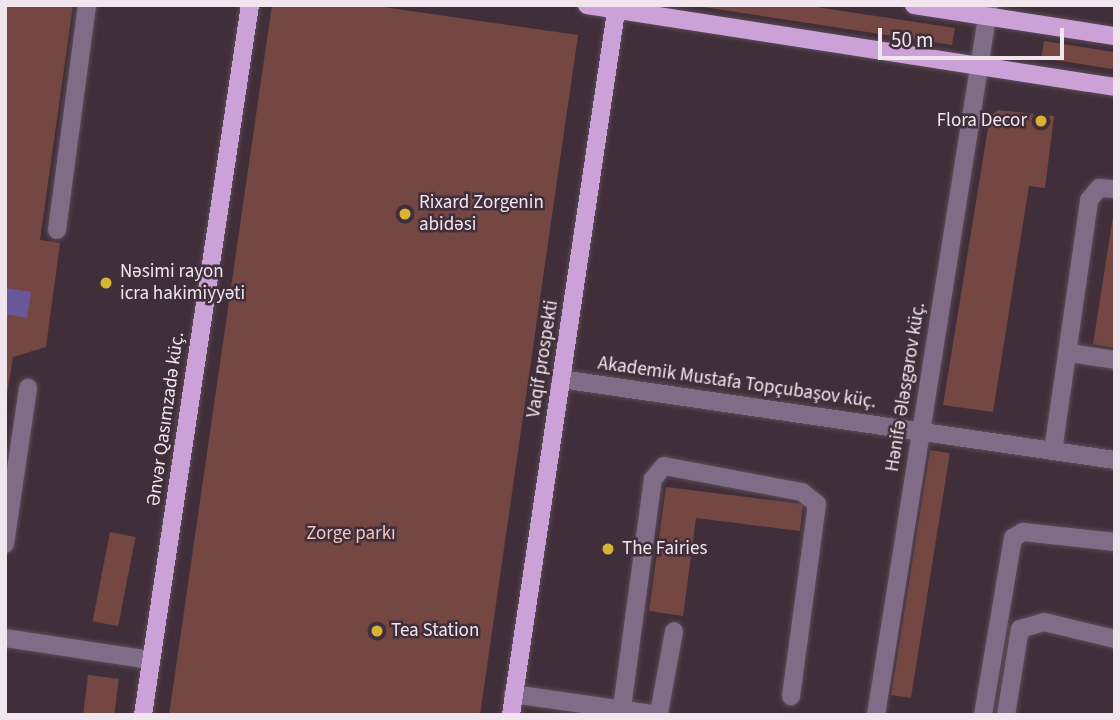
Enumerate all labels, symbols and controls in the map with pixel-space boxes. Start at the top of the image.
scale bar [882,14,1068,58]
text: 50 m [891,25,933,55]
place label: Flora Decor [937,110,1027,132]
marker: Flora Decor [1033,113,1049,129]
place label: Rixard Zorgenin abidəsi [419,192,544,236]
marker: Rixard Zorgenin abidəsi [397,206,413,222]
place label: Nəsimi rayon icra hakimiyyəti [120,261,245,305]
marker: Nəsimi rayon icra hakimiyyəti [98,275,114,291]
street label: Vaqif prospekti [522,299,564,419]
street label: Hənifə Ələsgərov küç. [881,301,931,473]
street label: Ənvər Qasımzadə küç. [142,330,190,508]
street label: Akademik Mustafa Topçubaşov küç. [596,352,878,414]
park label: Zorge parkı [306,523,396,545]
place label: The Fairies [622,538,707,560]
marker: The Fairies [600,541,616,557]
place label: Tea Station [391,620,479,642]
marker: Tea Station [369,623,385,639]

